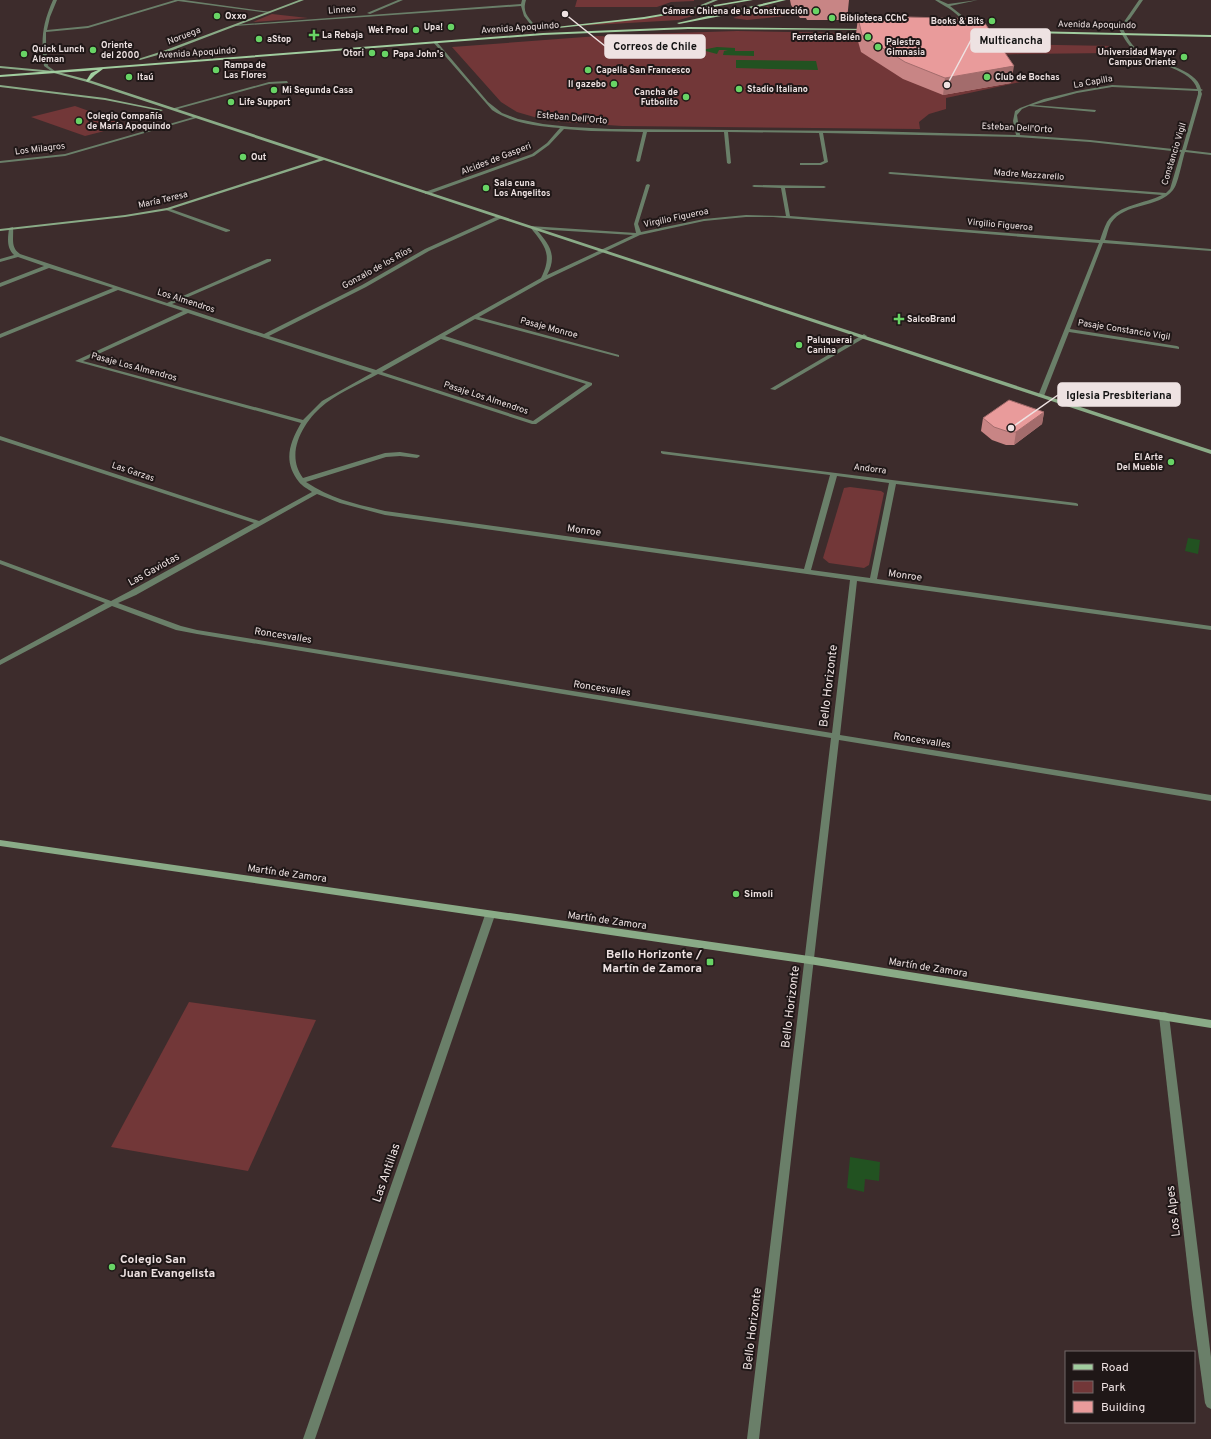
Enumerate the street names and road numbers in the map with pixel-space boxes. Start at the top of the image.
street label: Linneo [328,4,356,16]
street label: Avenida Apoquindo [1058,19,1136,31]
street label: Avenida Apoquindo [481,20,559,36]
street label: Noruega [166,25,202,47]
street label: Avenida Apoquindo [158,45,236,61]
street label: La Capilla [1073,73,1114,91]
street label: Esteban Dell'Orto [536,109,608,127]
street label: Esteban Dell'Orto [981,121,1053,135]
street label: Constancio Vigil [1159,121,1189,187]
street label: Los Milagros [14,140,66,158]
street label: Alcides de Gasperi [459,141,533,177]
street label: Madre Mazzarello [993,167,1065,183]
street label: María Teresa [137,189,189,211]
street label: Virgilio Figueroa [643,206,710,230]
street label: Virgilio Figueroa [967,217,1034,233]
street label: Gonzalo de los Ríos [340,244,414,292]
street label: Los Almendros [156,287,216,315]
street label: Pasaje Monroe [519,315,579,341]
street label: Pasaje Constancio Vigil [1077,317,1171,343]
street label: Pasaje Los Almendros [90,350,178,384]
street label: Pasaje Los Almendros [442,379,530,417]
street label: Las Garzas [110,460,156,484]
street label: Andorra [853,462,887,476]
street label: Monroe [566,522,602,540]
street label: Las Gaviotas [126,550,182,589]
street label: Monroe [887,567,923,585]
street label: Roncesvalles [253,625,313,647]
street label: Bello Horizonte [816,644,842,728]
street label: Roncesvalles [572,678,632,700]
street label: Roncesvalles [892,730,952,752]
street label: Martín de Zamora [247,862,327,886]
street label: Martín de Zamora [567,909,647,933]
street label: Martín de Zamora [888,955,968,981]
street label: Bello Horizonte [778,965,804,1049]
street label: Las Antillas [369,1141,405,1205]
street label: Los Alpes [1163,1184,1185,1238]
street label: Bello Horizonte [740,1287,766,1371]

